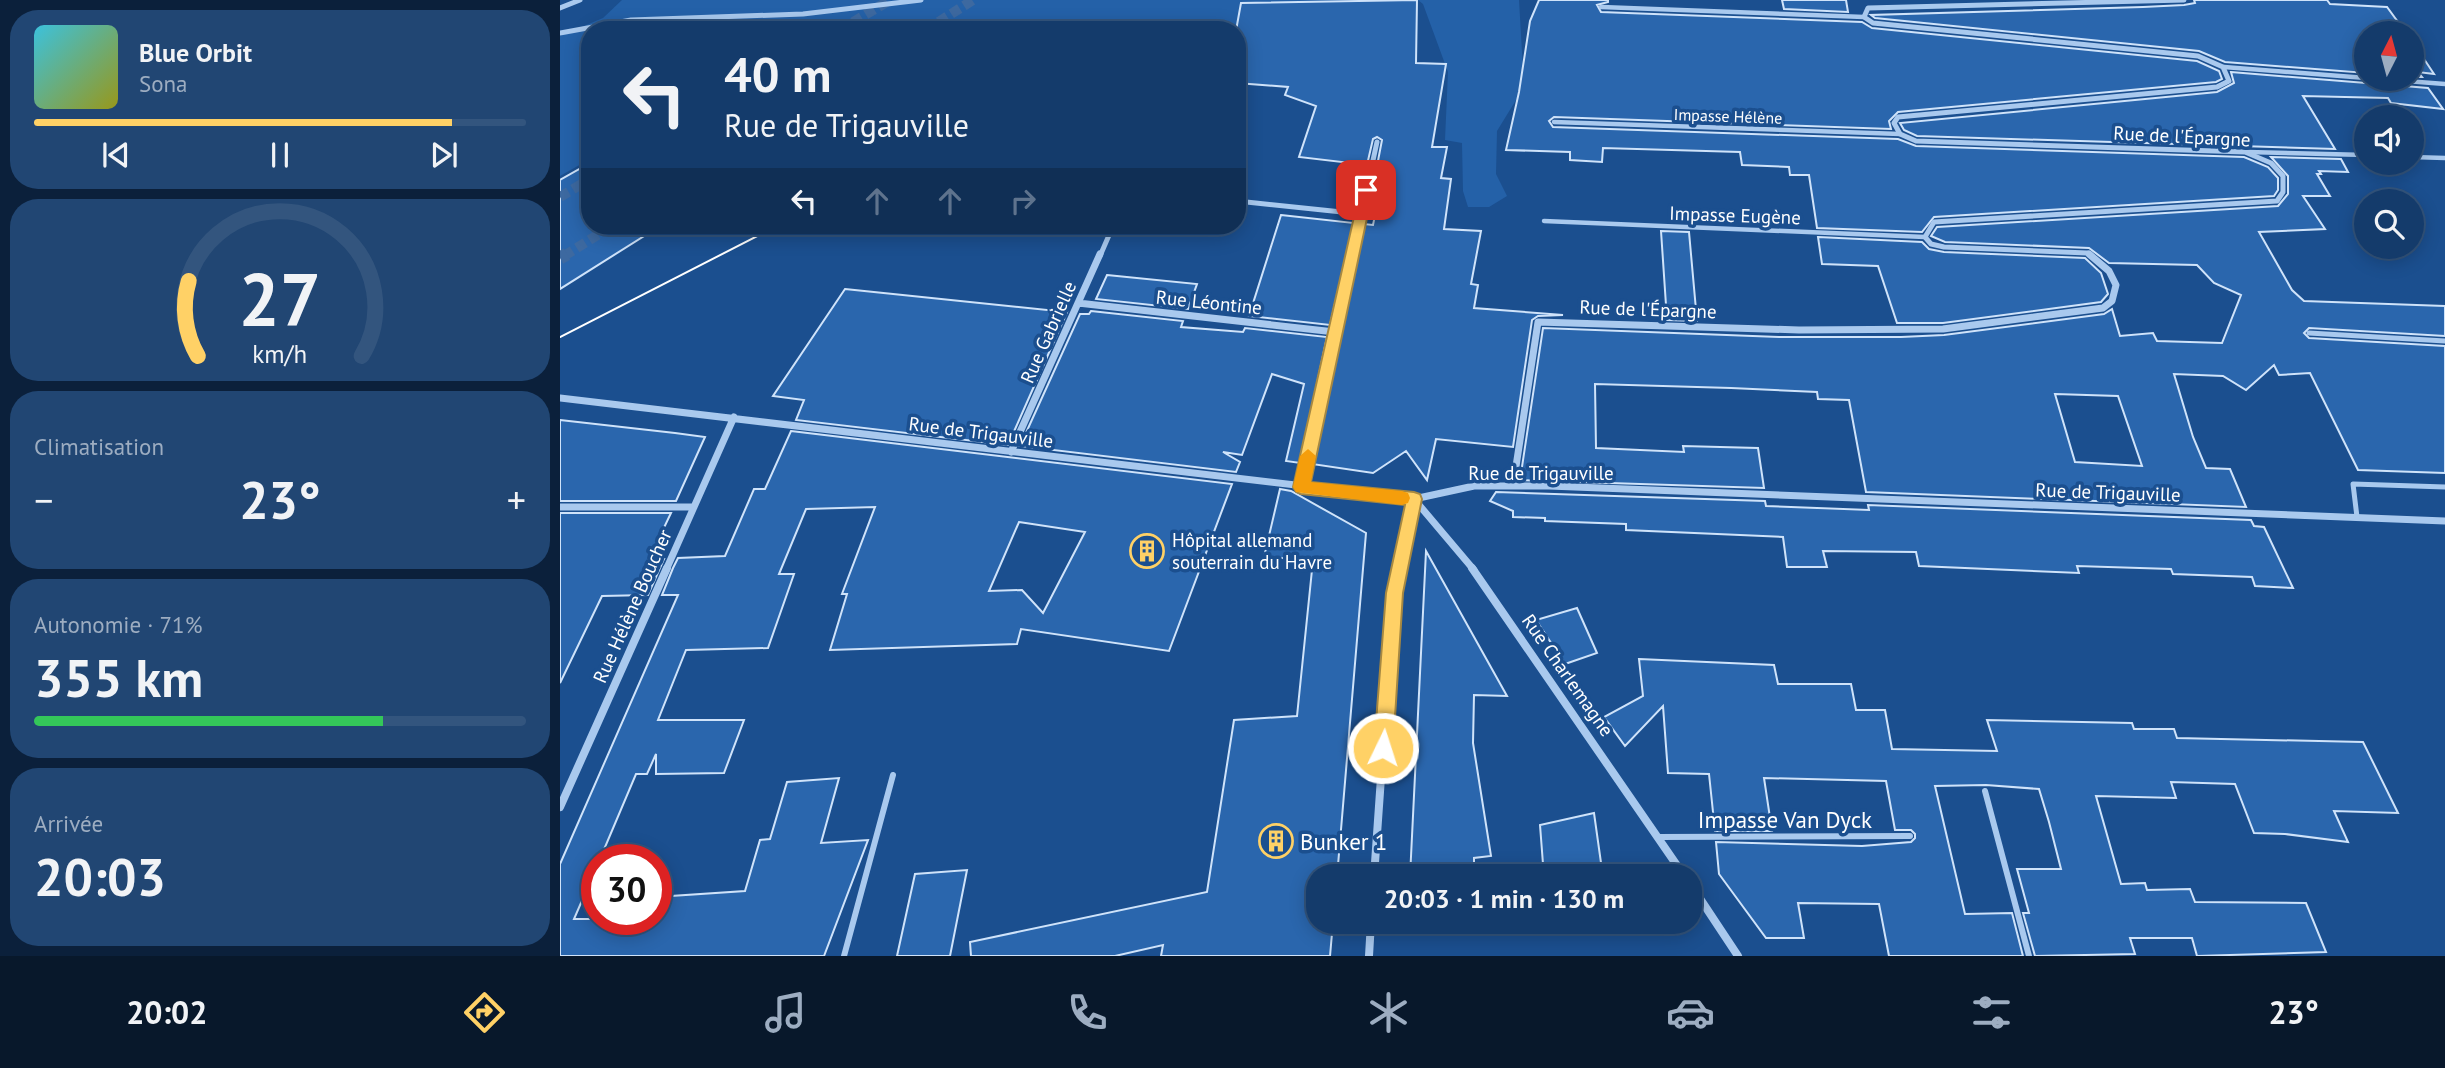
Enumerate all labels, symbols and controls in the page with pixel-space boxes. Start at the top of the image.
north arrow [2354,21,2424,91]
map controls [2354,21,2424,259]
text: Blue Orbit [139,36,252,69]
text: 40 m [724,42,831,106]
icon: left [609,49,700,140]
text: Sona [139,69,188,98]
text: Rue de Trigauville [724,104,969,146]
street label: Impasse Hélène [1673,104,1783,128]
button: sound [2354,105,2424,175]
street label: Rue de l'Épargne [2113,120,2251,152]
icon: previous [97,136,135,174]
icon: pause [261,136,299,174]
icon: next [425,136,463,174]
pin [1336,160,1396,220]
icon: arrive [1347,171,1385,209]
icon: left [785,182,823,220]
icon: ahead [858,182,896,220]
icon: ahead [931,182,969,220]
icon: right [1004,182,1042,220]
button: search [2354,189,2424,259]
street label: Impasse Eugène [1669,201,1801,229]
text: 27 [239,252,321,346]
street label: Rue Gabrielle [1015,277,1081,387]
street label: Rue Léontine [1155,285,1263,319]
street label: Rue de l'Épargne [1579,295,1717,323]
text: km/h [253,337,307,369]
street label: Rue de Trigauville [907,411,1055,453]
text: Climatisation [34,432,164,461]
street label: Rue de Trigauville [1468,461,1614,485]
text: 23° [239,466,321,533]
text: − [34,475,53,524]
text: + [507,475,526,524]
street label: Rue de Trigauville [2035,477,2181,507]
street label: Rue Hélène Boucher [587,525,677,686]
place label: Hôpital allemand souterrain du Havre [1172,528,1332,574]
building icon: Hôpital allemand souterrain du Havre [1128,532,1166,570]
street label: Rue Charlemagne [1517,609,1619,741]
text: Autonomie · 71% [34,610,202,639]
text: 355 km [34,644,203,711]
position arrow [1346,711,1420,785]
street label: Impasse Van Dyck [1698,805,1872,834]
text: Arrivée [34,809,103,838]
building icon: Bunker 1 [1257,822,1295,860]
place label: Bunker 1 [1300,827,1387,856]
text: 20:03 [34,843,166,910]
speed limit sign: 30 [581,844,672,935]
text: 20:03 · 1 min · 130 m [1384,882,1624,915]
icon: directions [460,988,509,1037]
icon: music [761,988,810,1037]
icon: phone [1063,988,1112,1037]
icon: climate [1364,988,1413,1037]
icon: car [1666,988,1715,1037]
icon: filters [1967,988,2016,1037]
text: 20:02 [126,991,207,1033]
text: 23° [2268,991,2319,1033]

